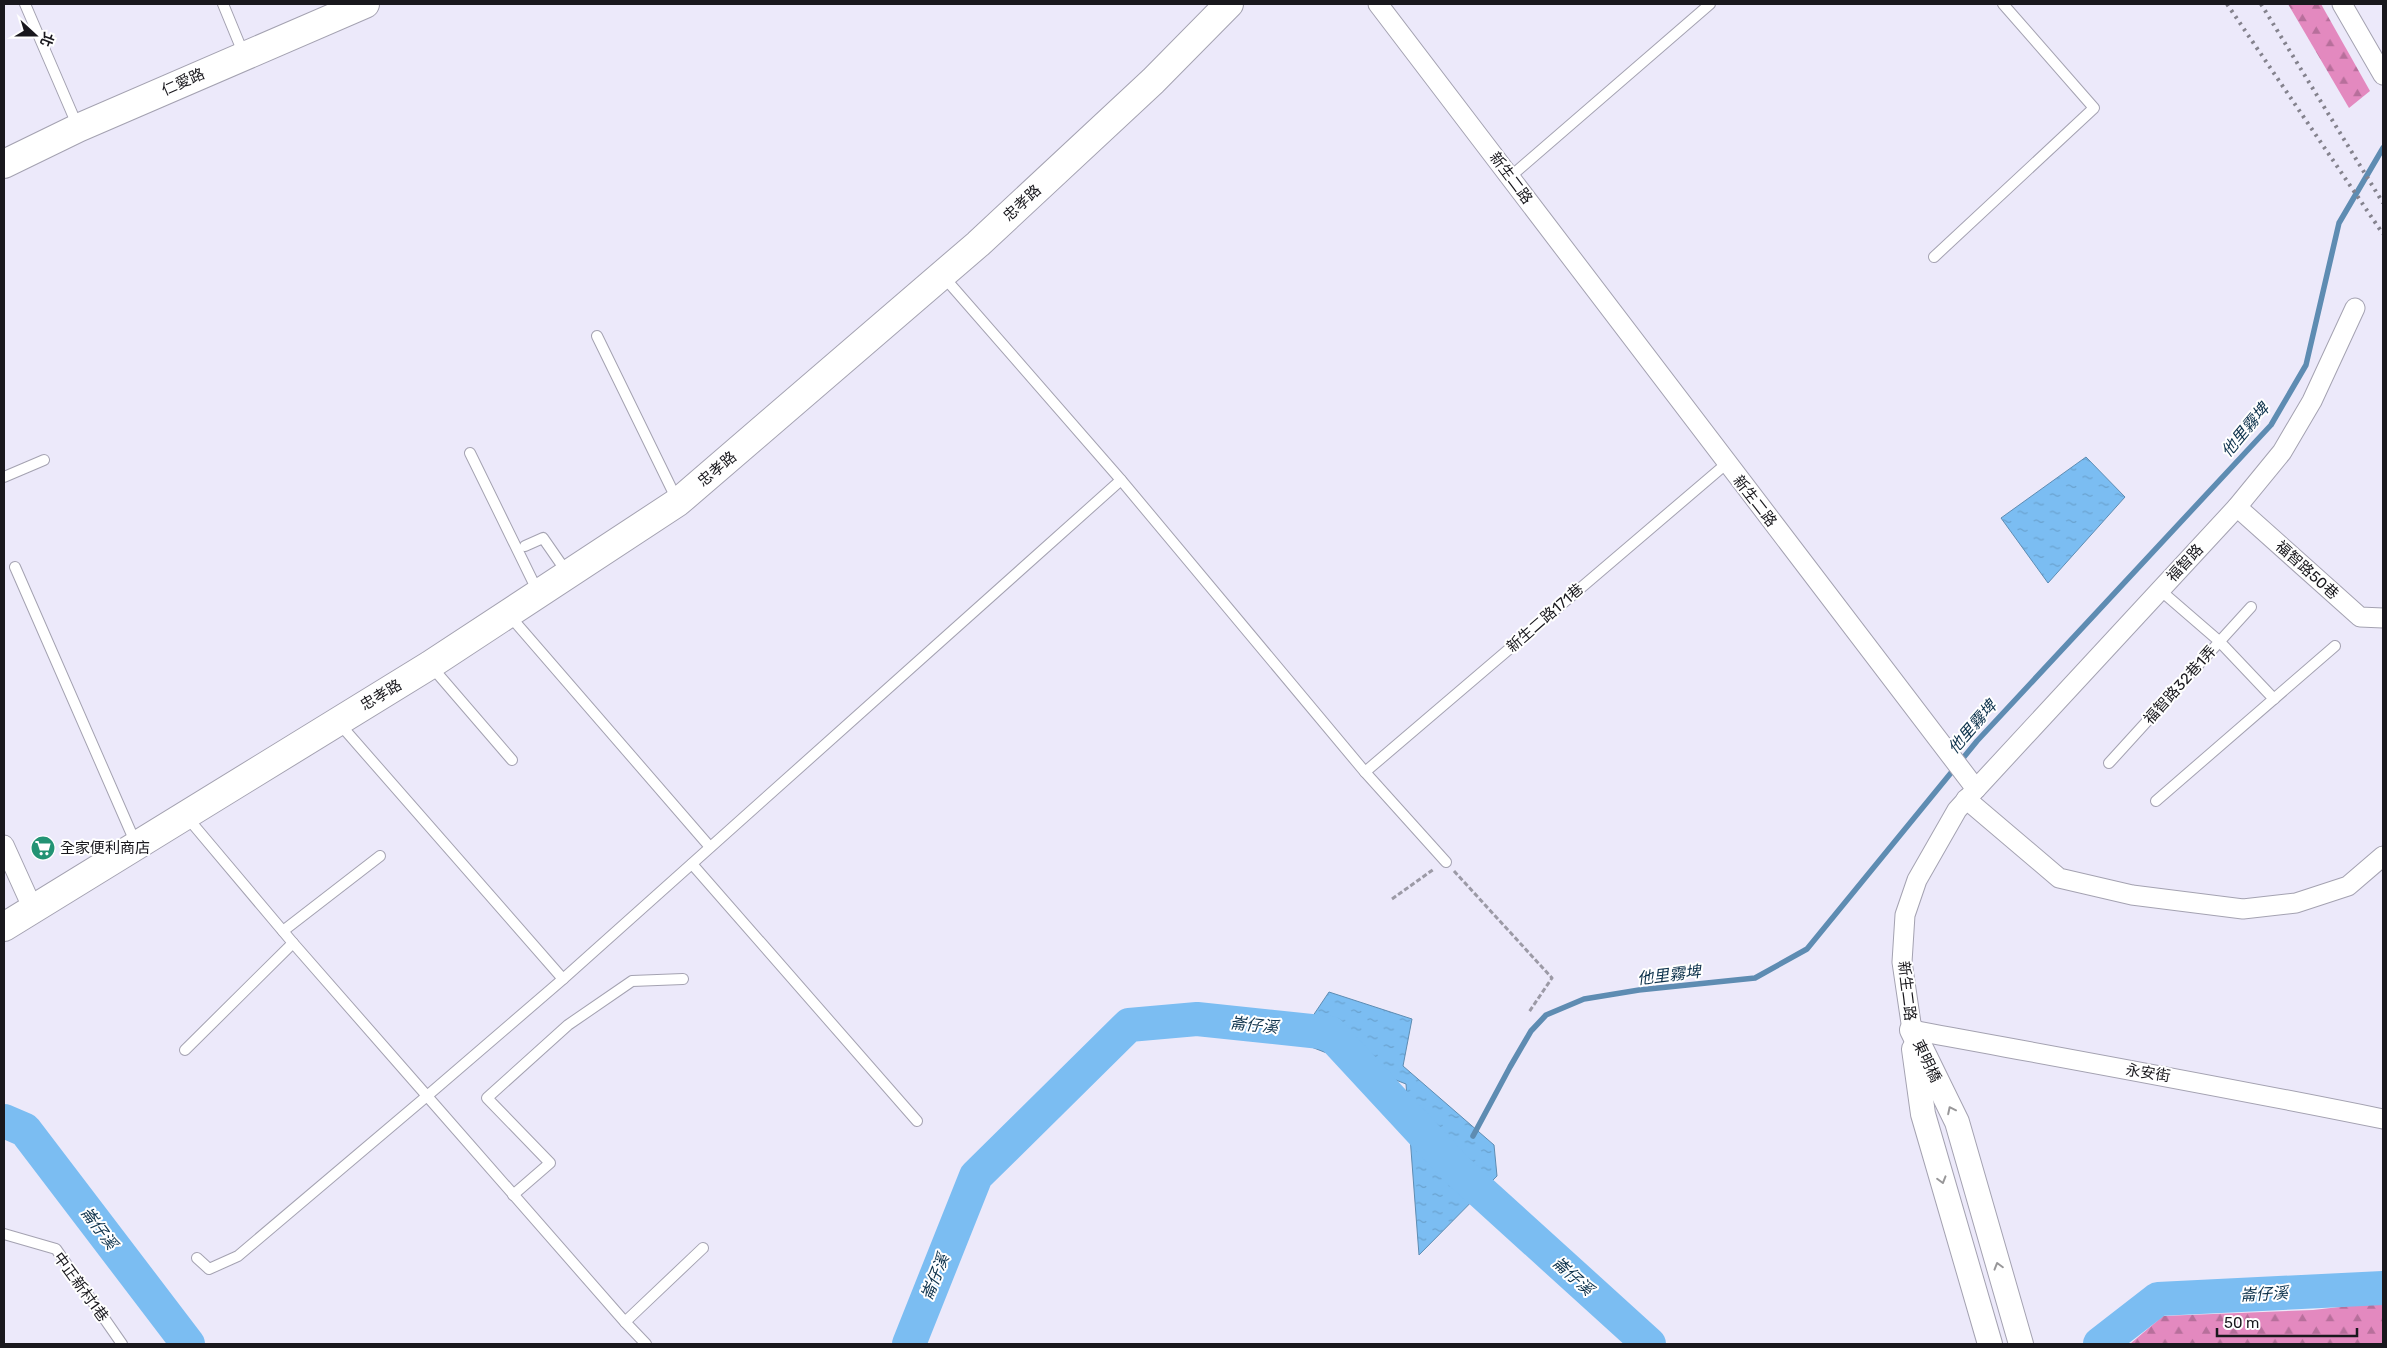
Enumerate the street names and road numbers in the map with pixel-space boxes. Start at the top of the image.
street label: 仁愛路 [159,65,207,99]
street label: 新生二路 [1486,149,1536,207]
street label: 忠孝路 [999,181,1045,225]
street label: 忠孝路 [694,448,740,490]
street label: 新生二路 [1729,472,1781,530]
street label: 福智路50巷 [2272,537,2342,603]
street label: 福智路 [2163,540,2207,586]
street label: 新生二路171巷 [1503,580,1587,656]
street label: 福智路32巷1弄 [2140,642,2220,728]
street label: 忠孝路 [357,676,405,714]
street label: 新生二路 [1894,960,1920,1022]
street label: 東明橋 [1909,1037,1945,1085]
street label: 永安街 [2124,1061,2172,1085]
street label: 中正新村1巷 [50,1249,112,1325]

